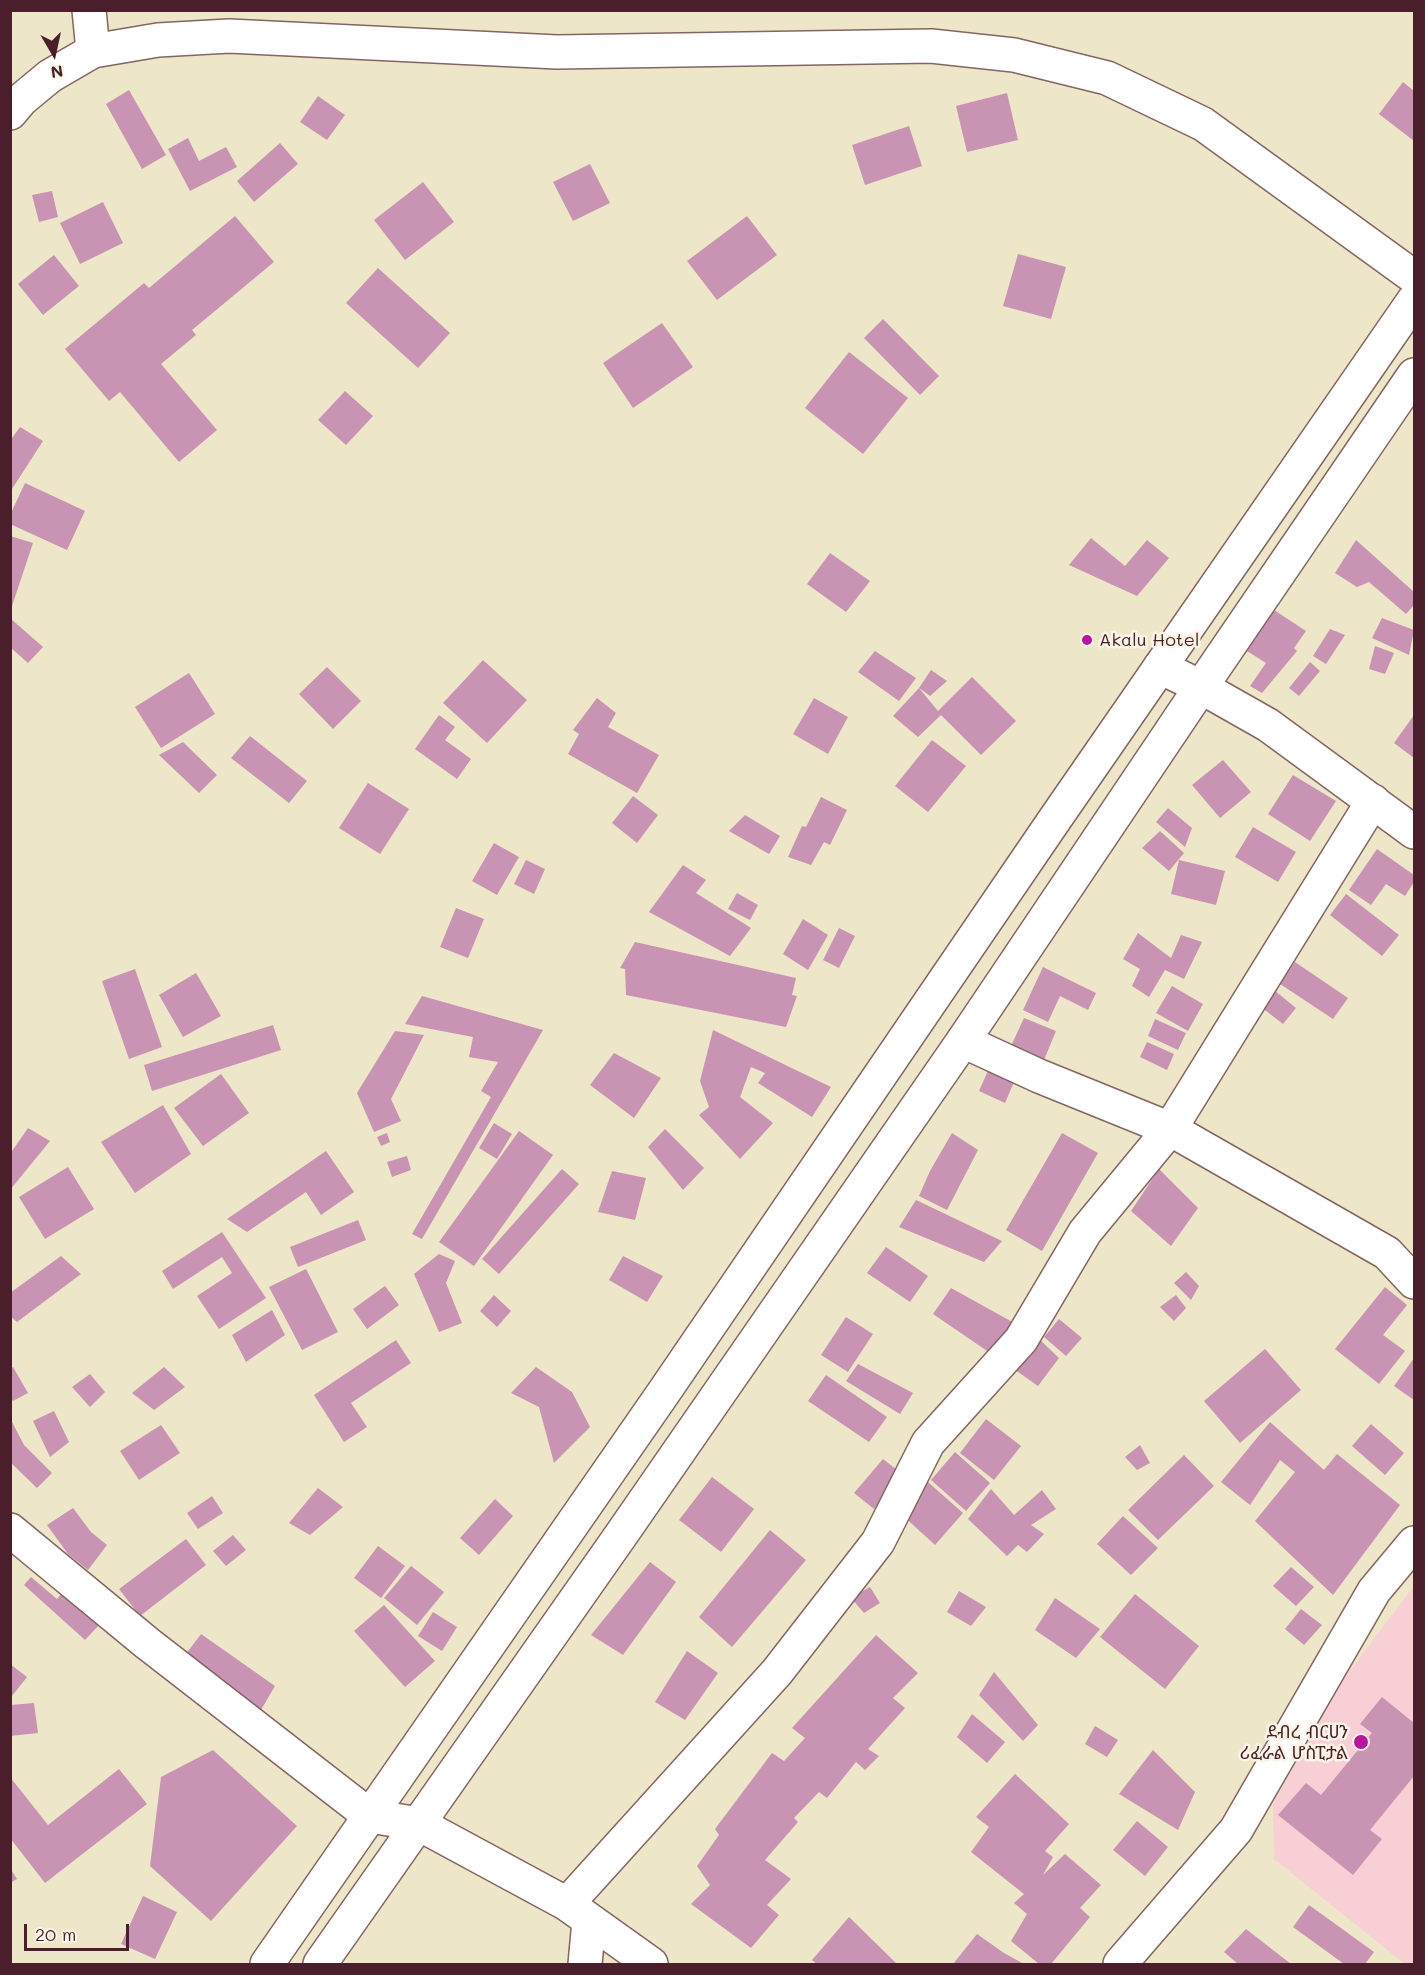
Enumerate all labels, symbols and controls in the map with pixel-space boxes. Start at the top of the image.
north arrow [24,24,84,84]
text: N [49,61,65,84]
place label: Akalu Hotel [1099,629,1199,651]
marker: Akalu Hotel [1080,633,1094,647]
place label: ደብረ ብርሀን ሪፈራል ሆስፒታል [1240,1721,1348,1764]
marker: ደብረ ብርሀን ሪፈራል ሆስፒታል [1352,1733,1370,1751]
scale bar [27,1912,132,1950]
text: 20 m [35,1922,76,1946]

